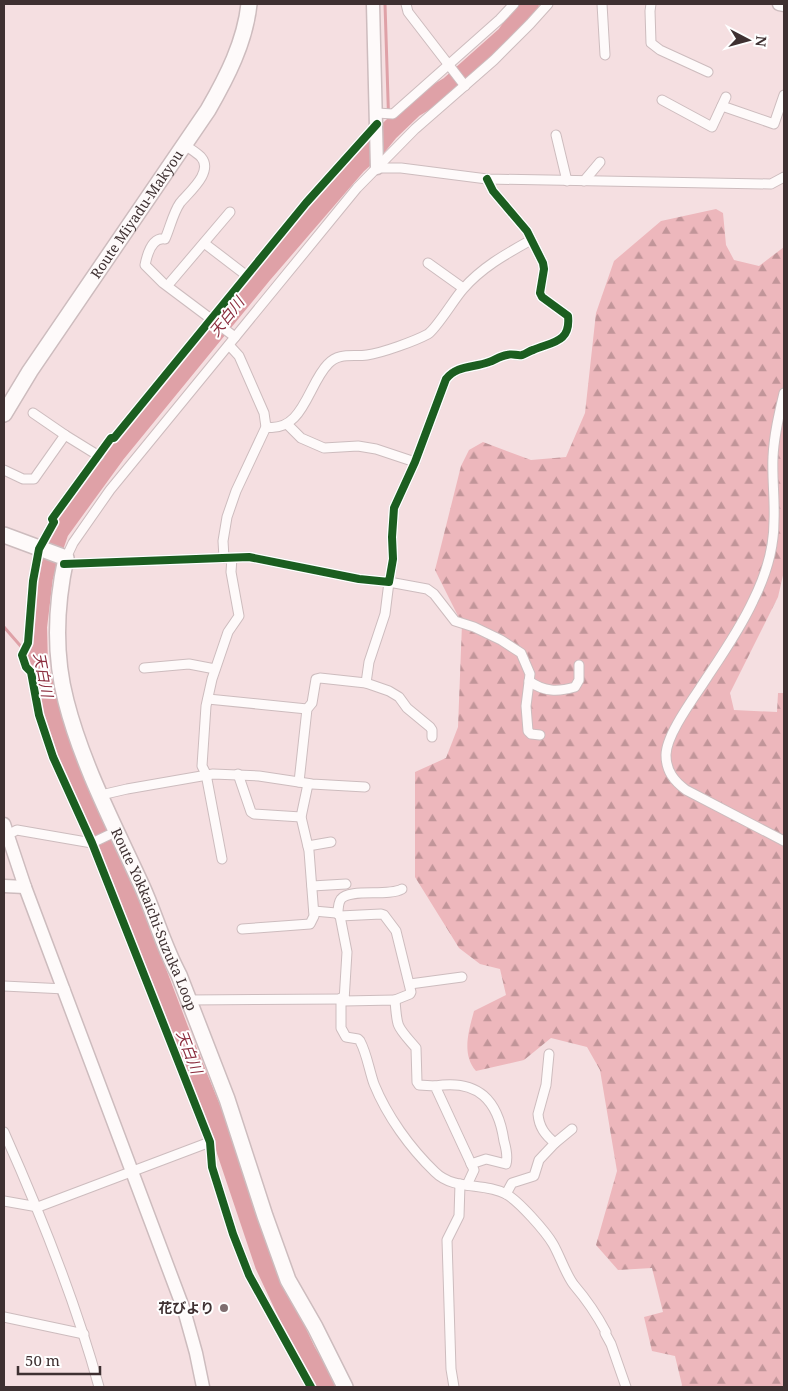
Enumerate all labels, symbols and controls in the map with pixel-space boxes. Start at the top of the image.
north arrow [723,15,773,65]
text: N [751,35,771,48]
street label: Route Miyadu-Makyou [86,146,187,282]
water label: 天白川 [204,291,249,340]
water label: 天白川 [30,651,58,701]
street label: Route Yokkaichi-Suzuka Loop [107,825,202,1013]
water label: 天白川 [173,1027,208,1078]
place label: 花びより [158,1298,214,1317]
marker: 花びより [218,1302,230,1314]
scale bar [18,1344,100,1376]
text: 50 m [25,1350,60,1370]

